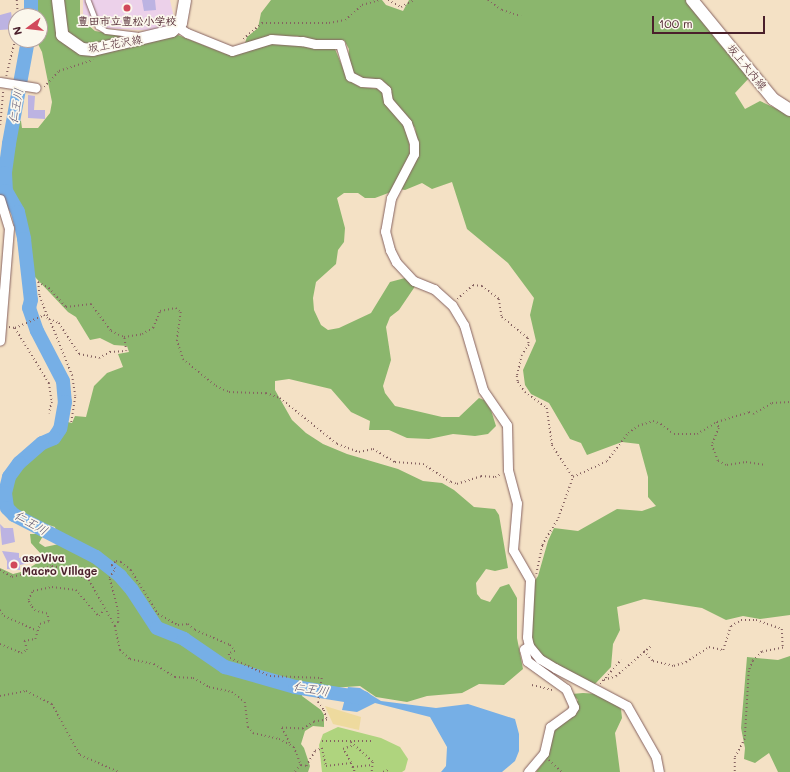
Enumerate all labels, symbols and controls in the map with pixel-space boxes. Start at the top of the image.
marker: 豊田市立豊松小学校 [122,3,132,13]
north arrow [8,8,48,48]
scale bar [654,8,767,34]
place label: 豊田市立豊松小学校 [78,14,176,28]
text: 100 m [659,15,693,31]
text: N [9,25,25,37]
street label: 坂上花沢線 [87,33,143,55]
street label: 坂上大内線 [725,41,769,93]
water label: 仁王川 [6,87,26,125]
water label: 仁王川 [12,508,50,538]
place label: asoViva Macro Village [22,552,97,578]
marker: asoViva Macro Village [9,560,19,570]
water label: 仁王川 [292,679,330,699]

